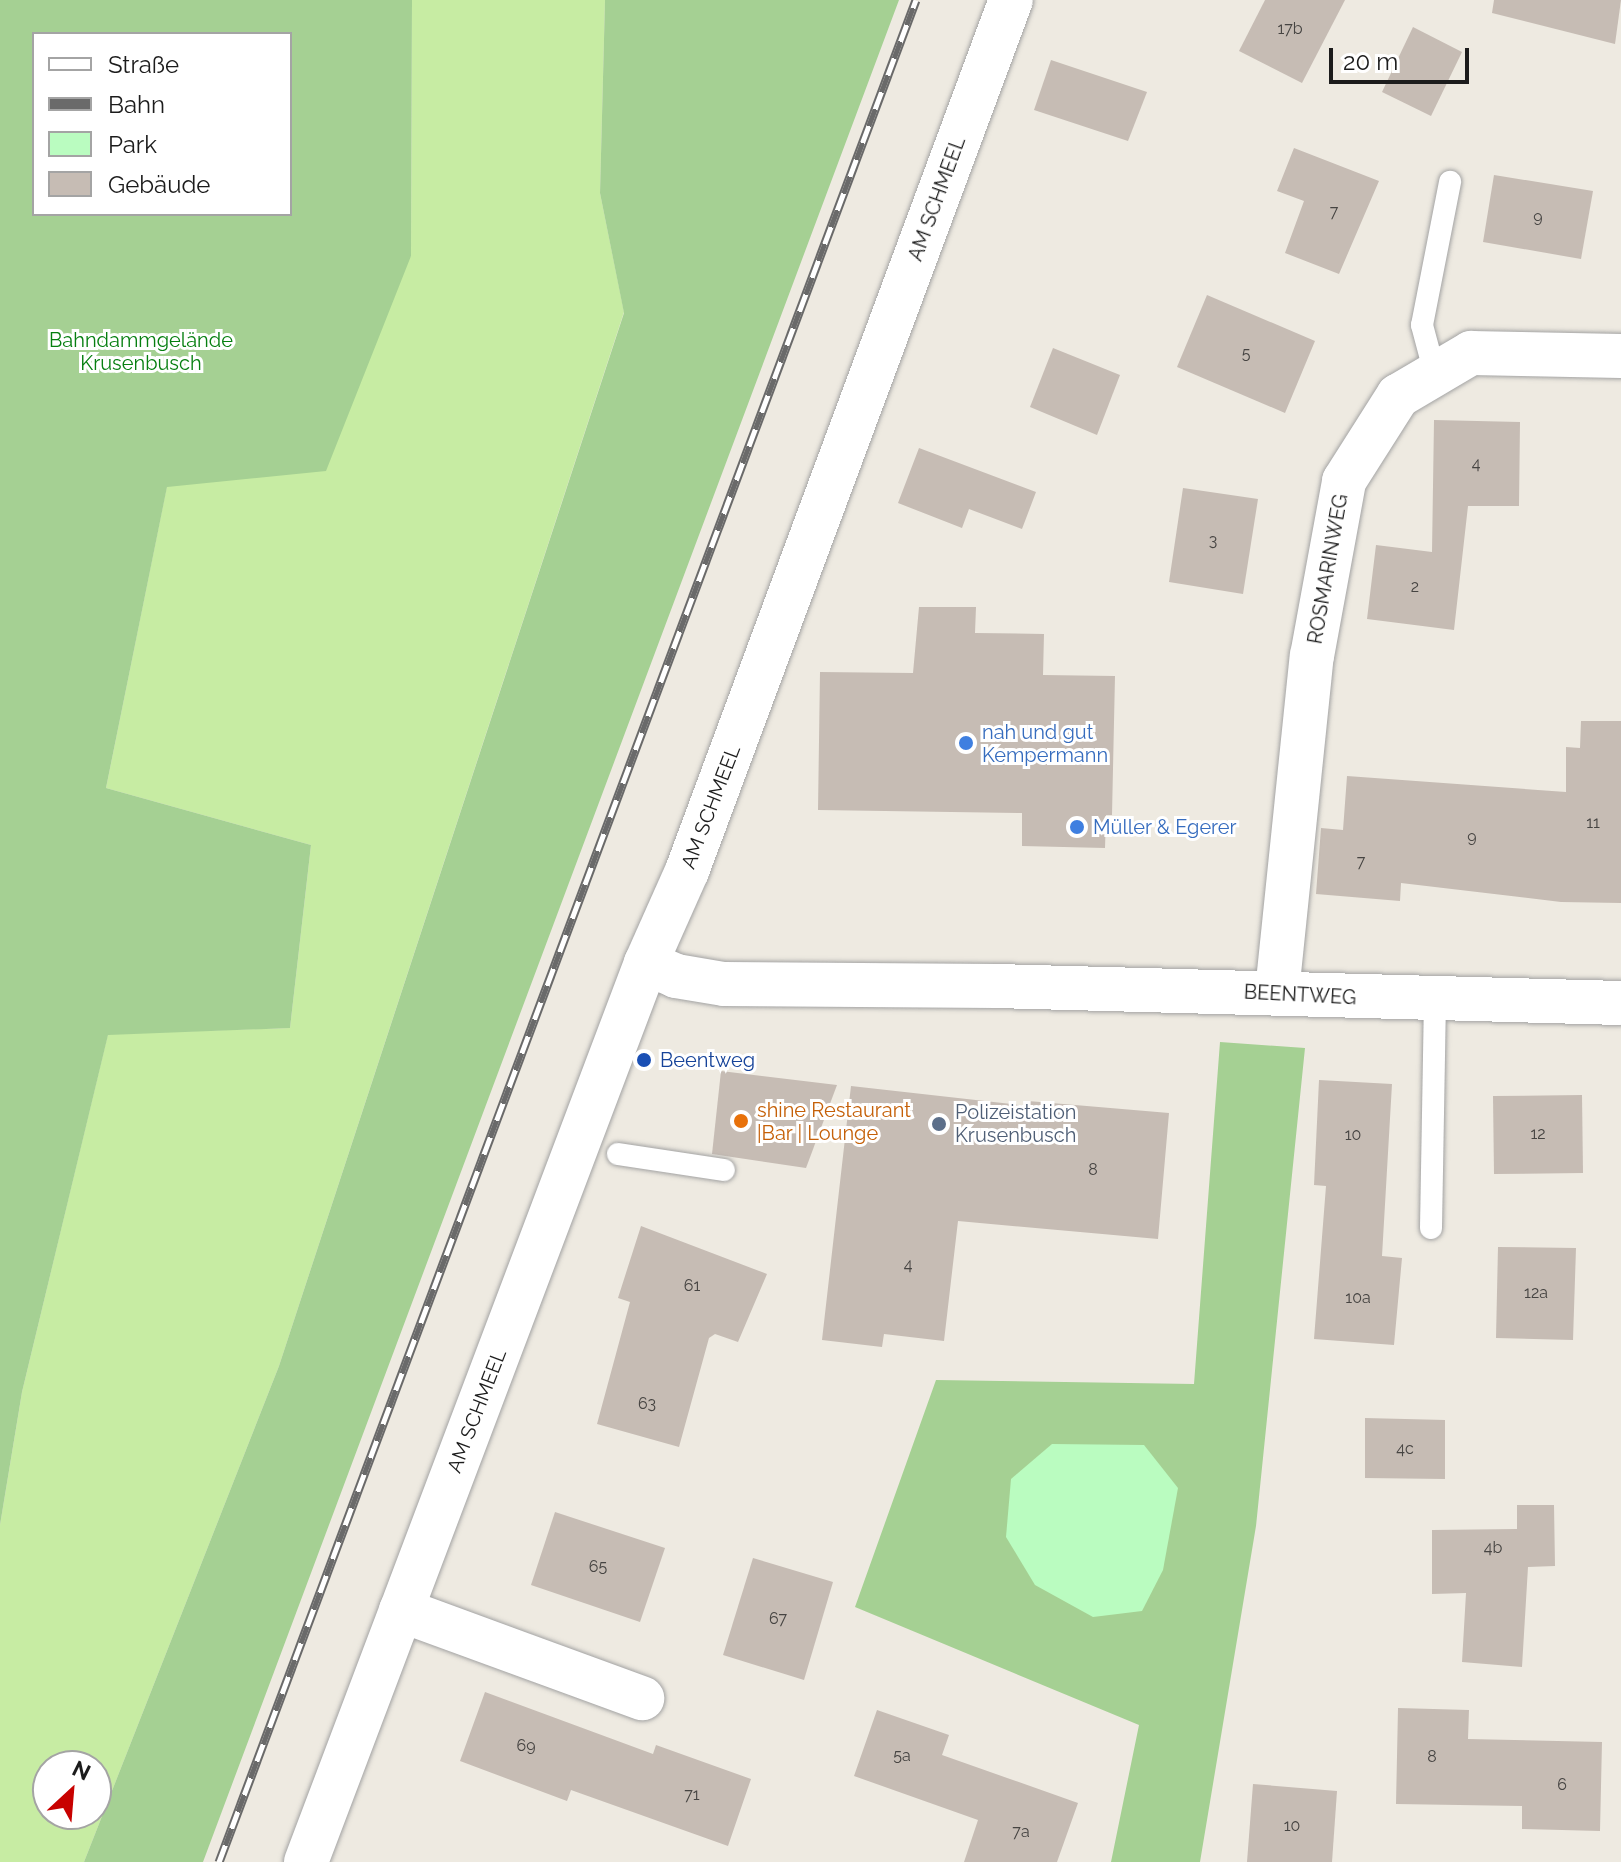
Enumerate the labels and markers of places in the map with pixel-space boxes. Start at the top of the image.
place label: nah und gut Kempermann [982,720,1108,767]
marker: nah und gut Kempermann [957,734,975,752]
place label: Müller & Egerer [1093,815,1237,839]
marker: Müller & Egerer [1068,818,1086,836]
place label: Beentweg [660,1048,755,1072]
marker: Beentweg [635,1051,653,1069]
place label: shine Restaurant |Bar | Lounge [757,1098,911,1145]
place label: Polizeistation Krusenbusch [955,1100,1076,1147]
marker: shine Restaurant |Bar | Lounge [732,1112,750,1130]
marker: Polizeistation Krusenbusch [930,1115,948,1133]

